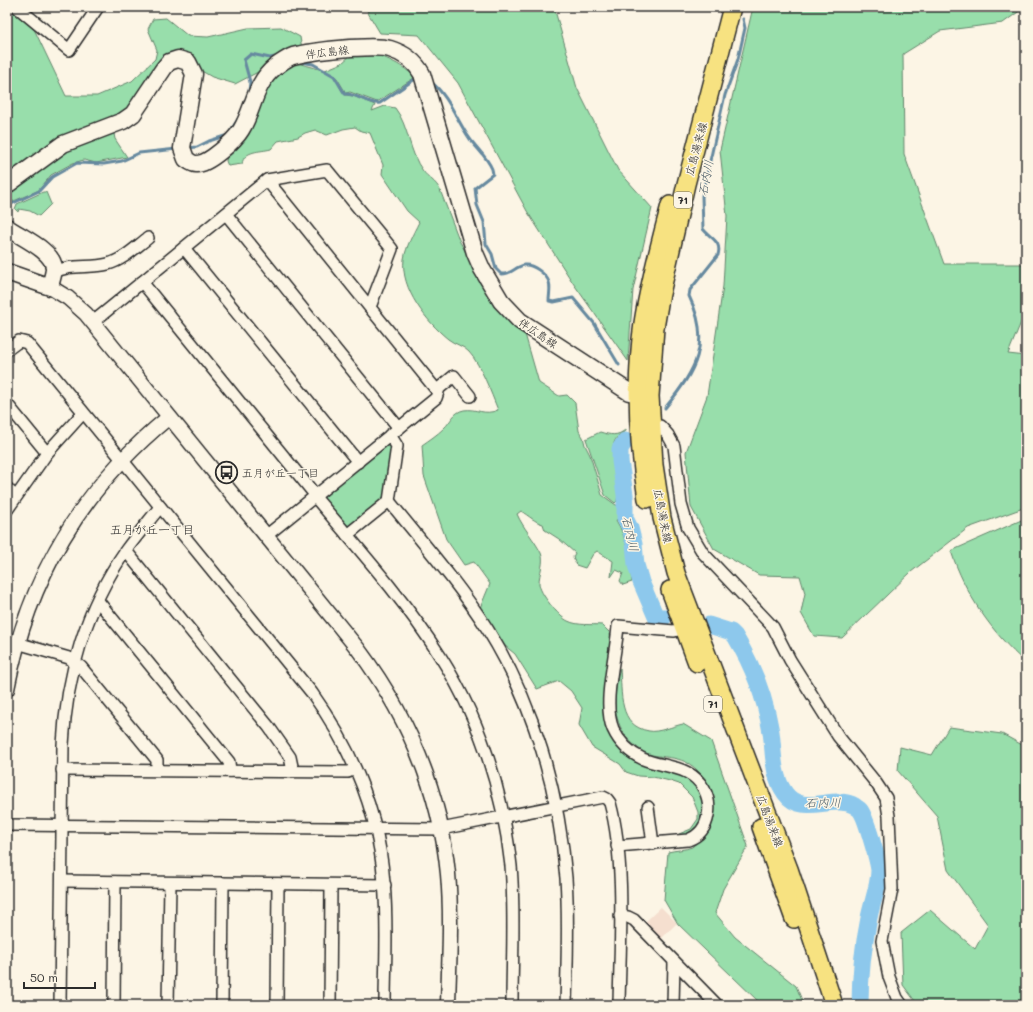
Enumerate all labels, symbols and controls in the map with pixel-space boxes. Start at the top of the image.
street label: 伴広島線 [304,41,350,62]
street label: 広島湯来線 [681,120,710,177]
water label: 石内川 [694,159,716,197]
road number: 71 [674,192,692,208]
street label: 伴広島線 [516,314,561,351]
bus stop icon: 五月が丘一丁目 [214,460,240,486]
place label: 五月が丘一丁目 [242,465,319,480]
street label: 広島湯来線 [651,487,676,544]
water label: 石内川 [619,514,643,553]
district label: 五月が丘一丁目 [110,521,194,537]
road number: 71 [704,696,722,712]
street label: 広島湯来線 [754,792,787,849]
water label: 石内川 [805,794,841,810]
scale bar [24,964,95,990]
text: 50 m [30,969,58,985]

